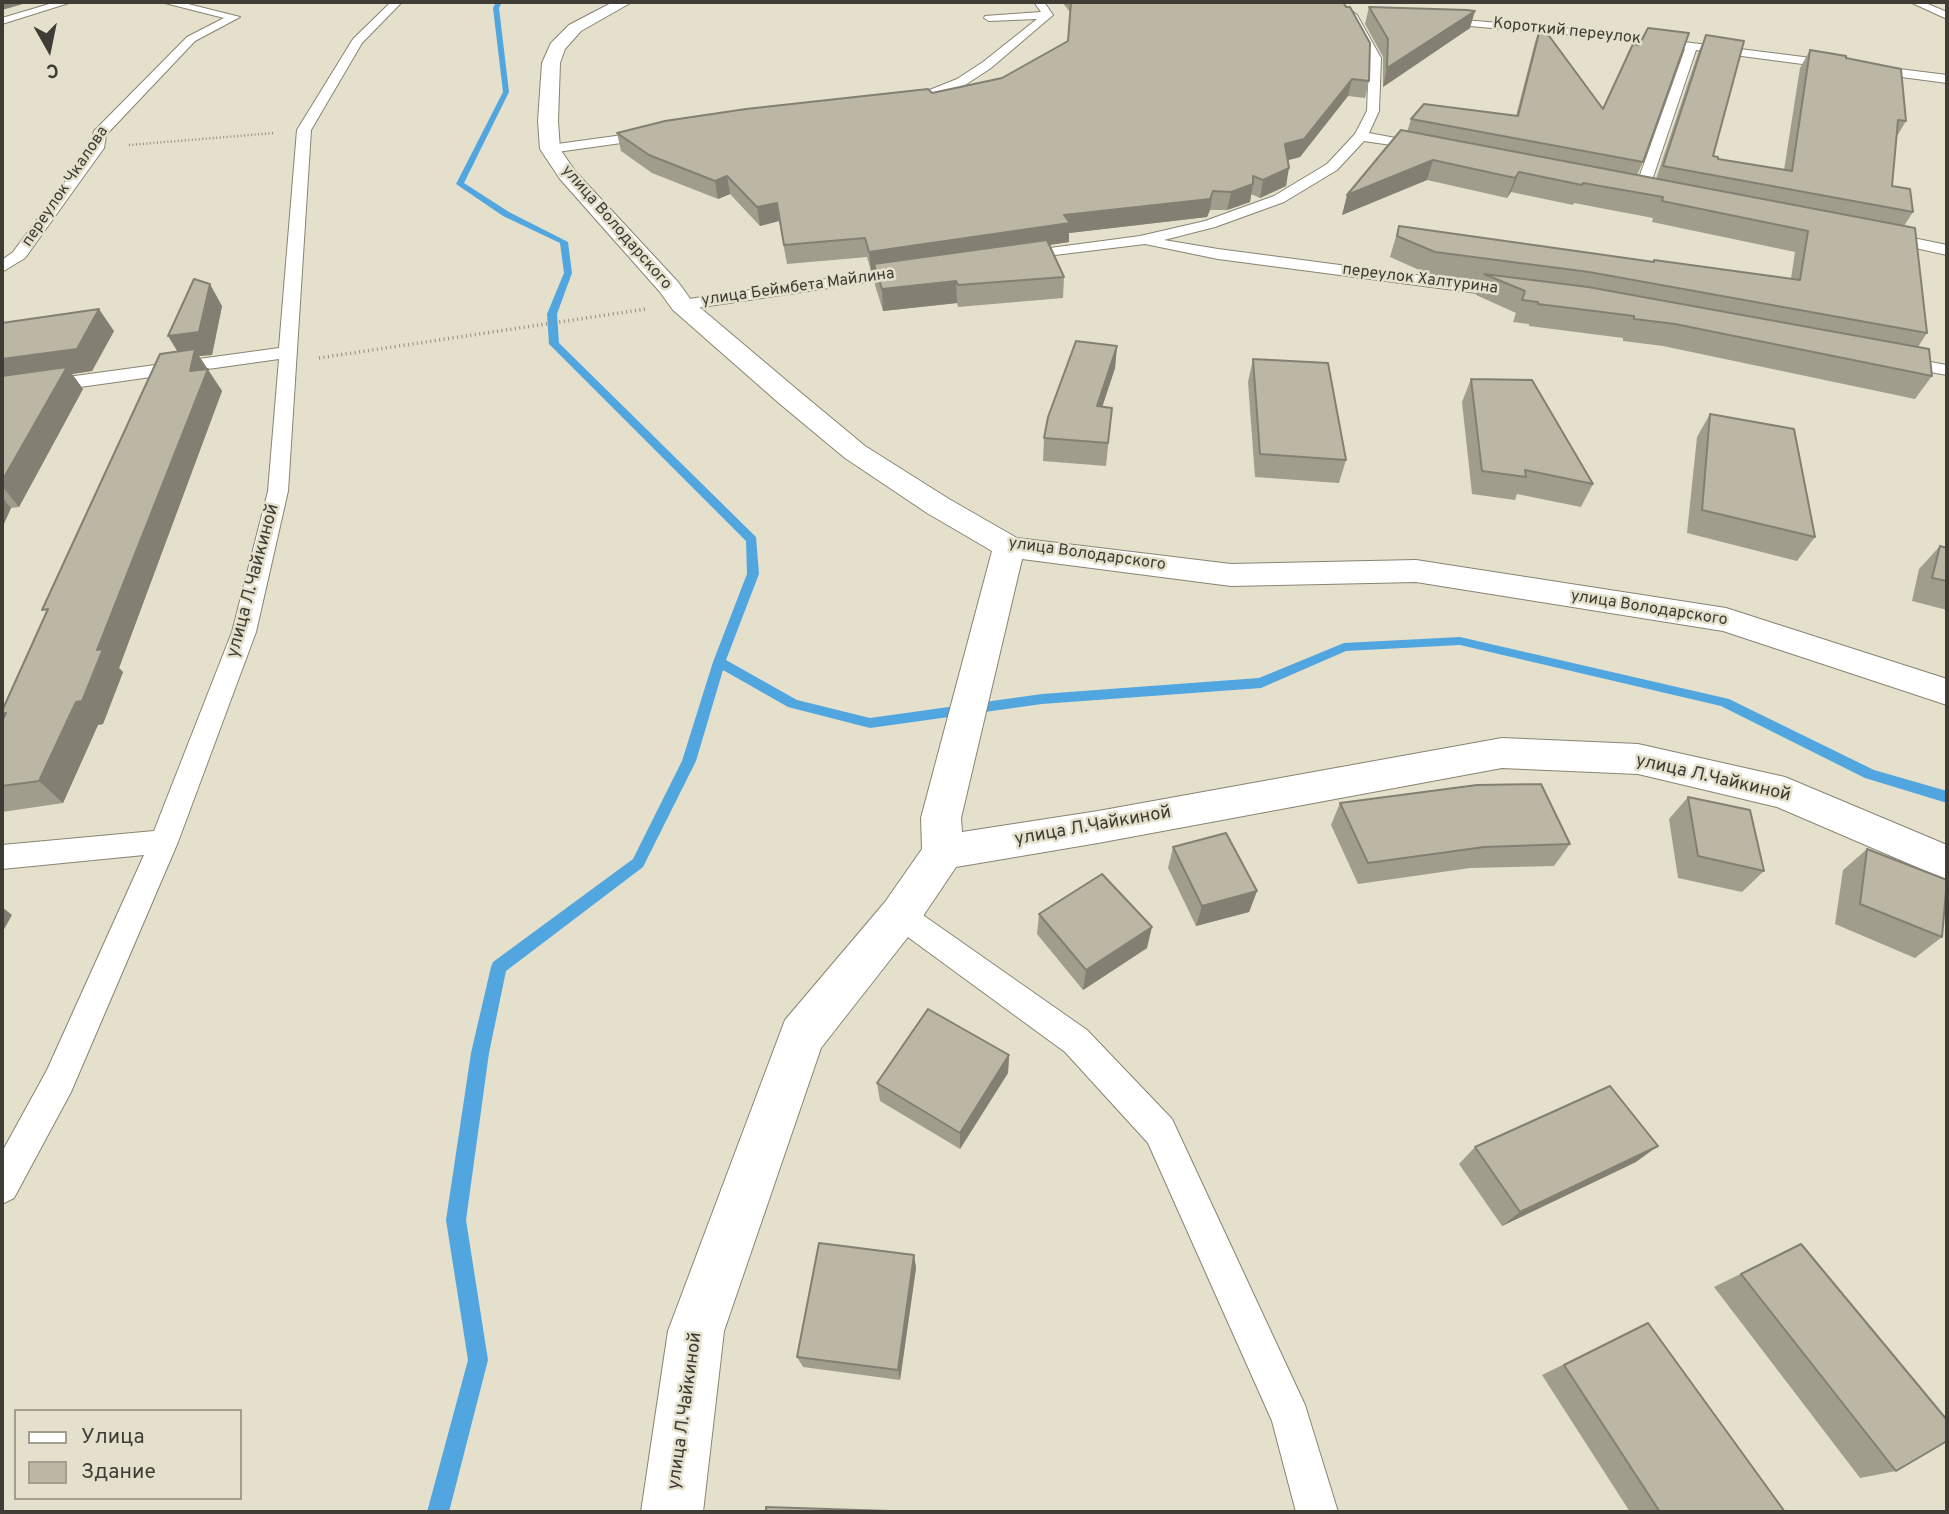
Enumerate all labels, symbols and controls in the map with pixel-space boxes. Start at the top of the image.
north arrow [14,14,84,84]
street label: Короткий переулок [1492,15,1642,49]
text: С [44,57,60,83]
street label: переулок Чкалова [19,123,113,251]
street label: улица Володарского [557,162,675,294]
street label: переулок Халтурина [1341,261,1499,299]
street label: улица Беймбета Майлина [700,265,896,311]
street label: улица Л.Чайкиной [223,502,285,660]
street label: улица Володарского [1007,534,1167,576]
street label: улица Володарского [1569,587,1729,631]
street label: улица Л.Чайкиной [1633,751,1793,807]
street label: улица Л.Чайкиной [1013,803,1173,851]
street label: улица Л.Чайкиной [664,1331,708,1491]
legend [14,1409,242,1500]
text: Улица [81,1424,145,1451]
text: Здание [81,1459,156,1486]

